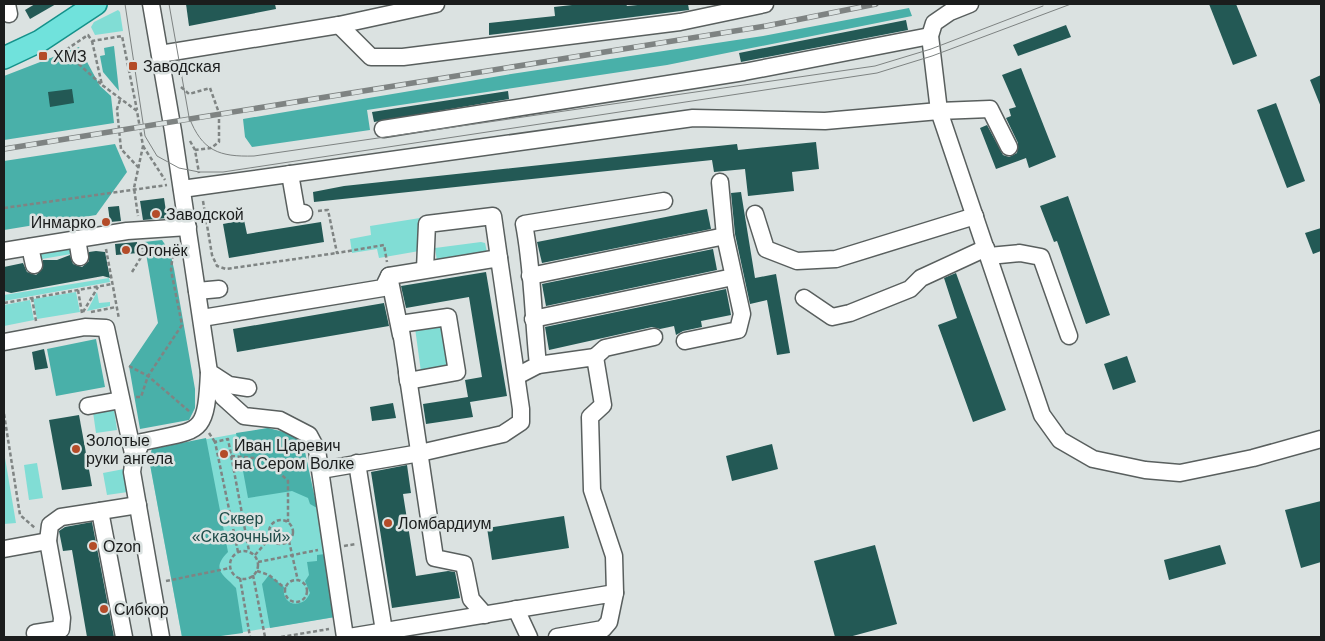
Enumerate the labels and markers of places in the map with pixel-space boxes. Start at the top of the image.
place label: ХМЗ [53,48,87,65]
marker: ХМЗ [37,50,49,62]
place label: Заводская [143,58,221,75]
marker: Заводская [127,60,139,72]
place label: Заводской [166,206,244,223]
marker: Заводской [150,208,162,220]
place label: Инмарко [31,214,96,231]
marker: Инмарко [100,216,112,228]
place label: Огонёк [136,242,189,259]
marker: Огонёк [120,244,132,256]
place label: Золотые руки ангела [86,432,173,467]
place label: Иван Царевич на Сером Волке [234,437,355,472]
marker: Золотые руки ангела [70,443,82,455]
marker: Иван Царевич на Сером Волке [218,448,230,460]
place label: Ломбардиум [398,515,492,532]
marker: Ломбардиум [382,517,394,529]
place label: Ozon [103,538,141,555]
marker: Ozon [87,540,99,552]
place label: Сибкор [114,601,169,618]
marker: Сибкор [98,603,110,615]

